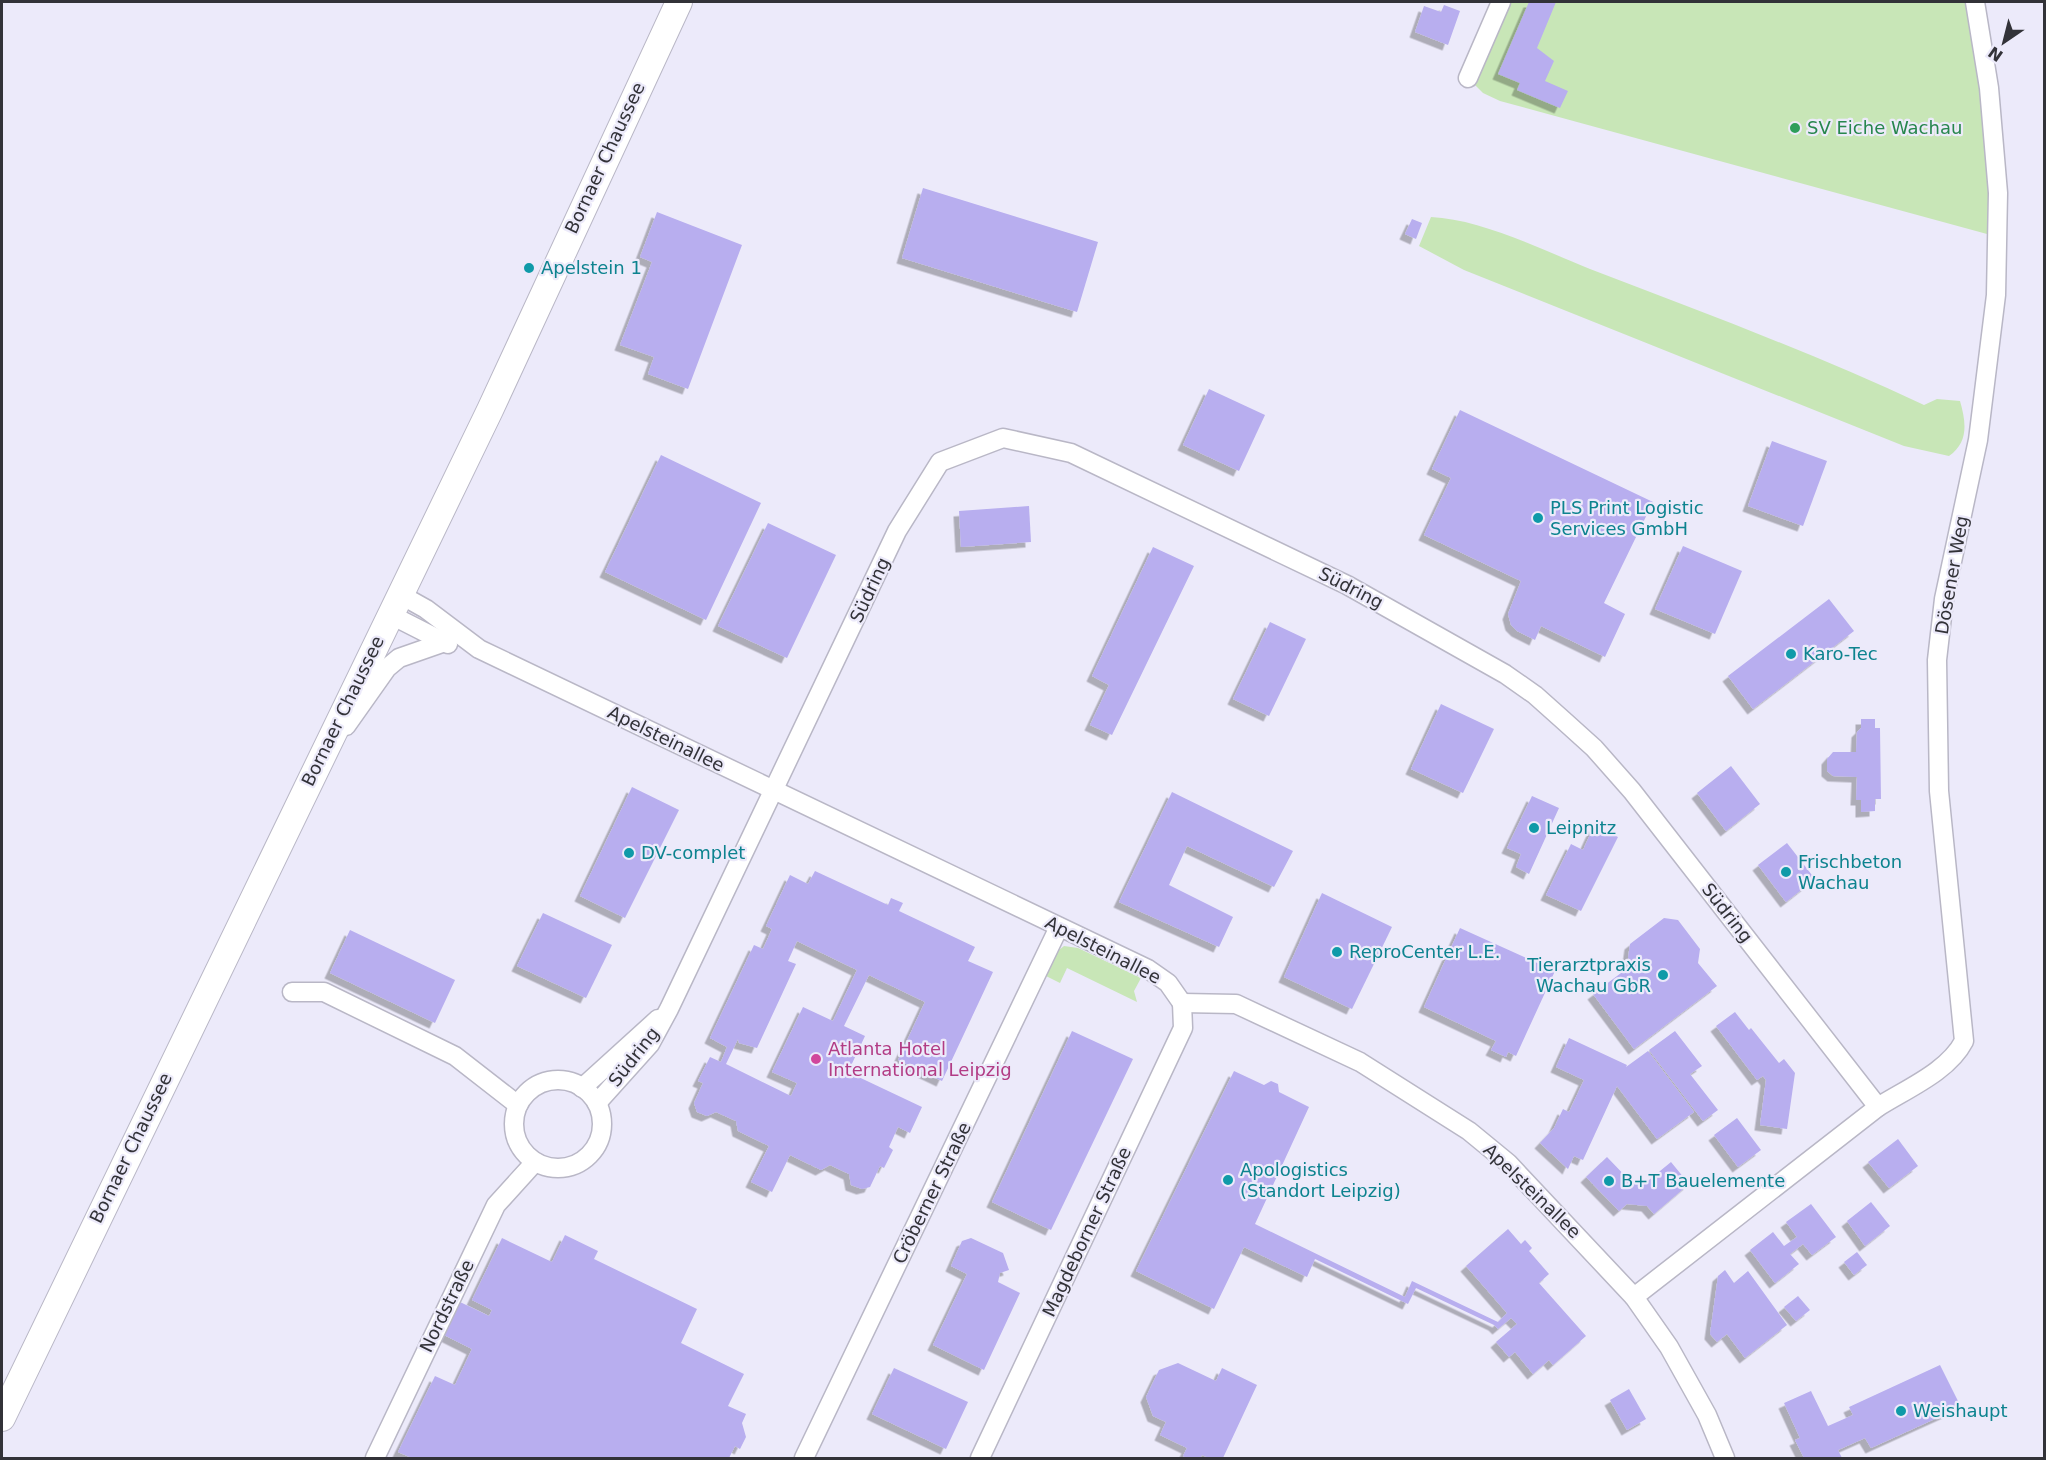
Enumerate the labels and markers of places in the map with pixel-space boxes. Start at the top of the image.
place label: SV Eiche Wachau [1807,117,1962,138]
marker: SV Eiche Wachau [1788,121,1802,135]
place label: Apelstein 1 [541,257,642,278]
marker: Apelstein 1 [522,261,536,275]
place label: PLS Print Logistic Services GmbH [1550,497,1704,539]
marker: PLS Print Logistic Services GmbH [1531,511,1545,525]
place label: Karo-Tec [1803,643,1878,664]
marker: Karo-Tec [1784,647,1798,661]
place label: Leipnitz [1546,817,1616,838]
marker: Leipnitz [1527,821,1541,835]
place label: DV-complet [641,842,745,863]
marker: DV-complet [622,846,636,860]
place label: Frischbeton Wachau [1798,851,1902,893]
marker: Frischbeton Wachau [1779,865,1793,879]
place label: ReproCenter L.E. [1349,941,1500,962]
marker: ReproCenter L.E. [1330,945,1344,959]
place label: Tierarztpraxis Wachau GbR [1526,954,1651,996]
marker: Tierarztpraxis Wachau GbR [1656,968,1670,982]
place label: Atlanta Hotel International Leipzig [828,1038,1012,1080]
marker: Atlanta Hotel International Leipzig [809,1052,823,1066]
place label: Apologistics (Standort Leipzig) [1240,1159,1401,1201]
place label: B+T Bauelemente [1621,1170,1785,1191]
marker: Apologistics (Standort Leipzig) [1221,1173,1235,1187]
marker: B+T Bauelemente [1602,1174,1616,1188]
place label: Weishaupt [1913,1400,2008,1421]
marker: Weishaupt [1894,1404,1908,1418]

